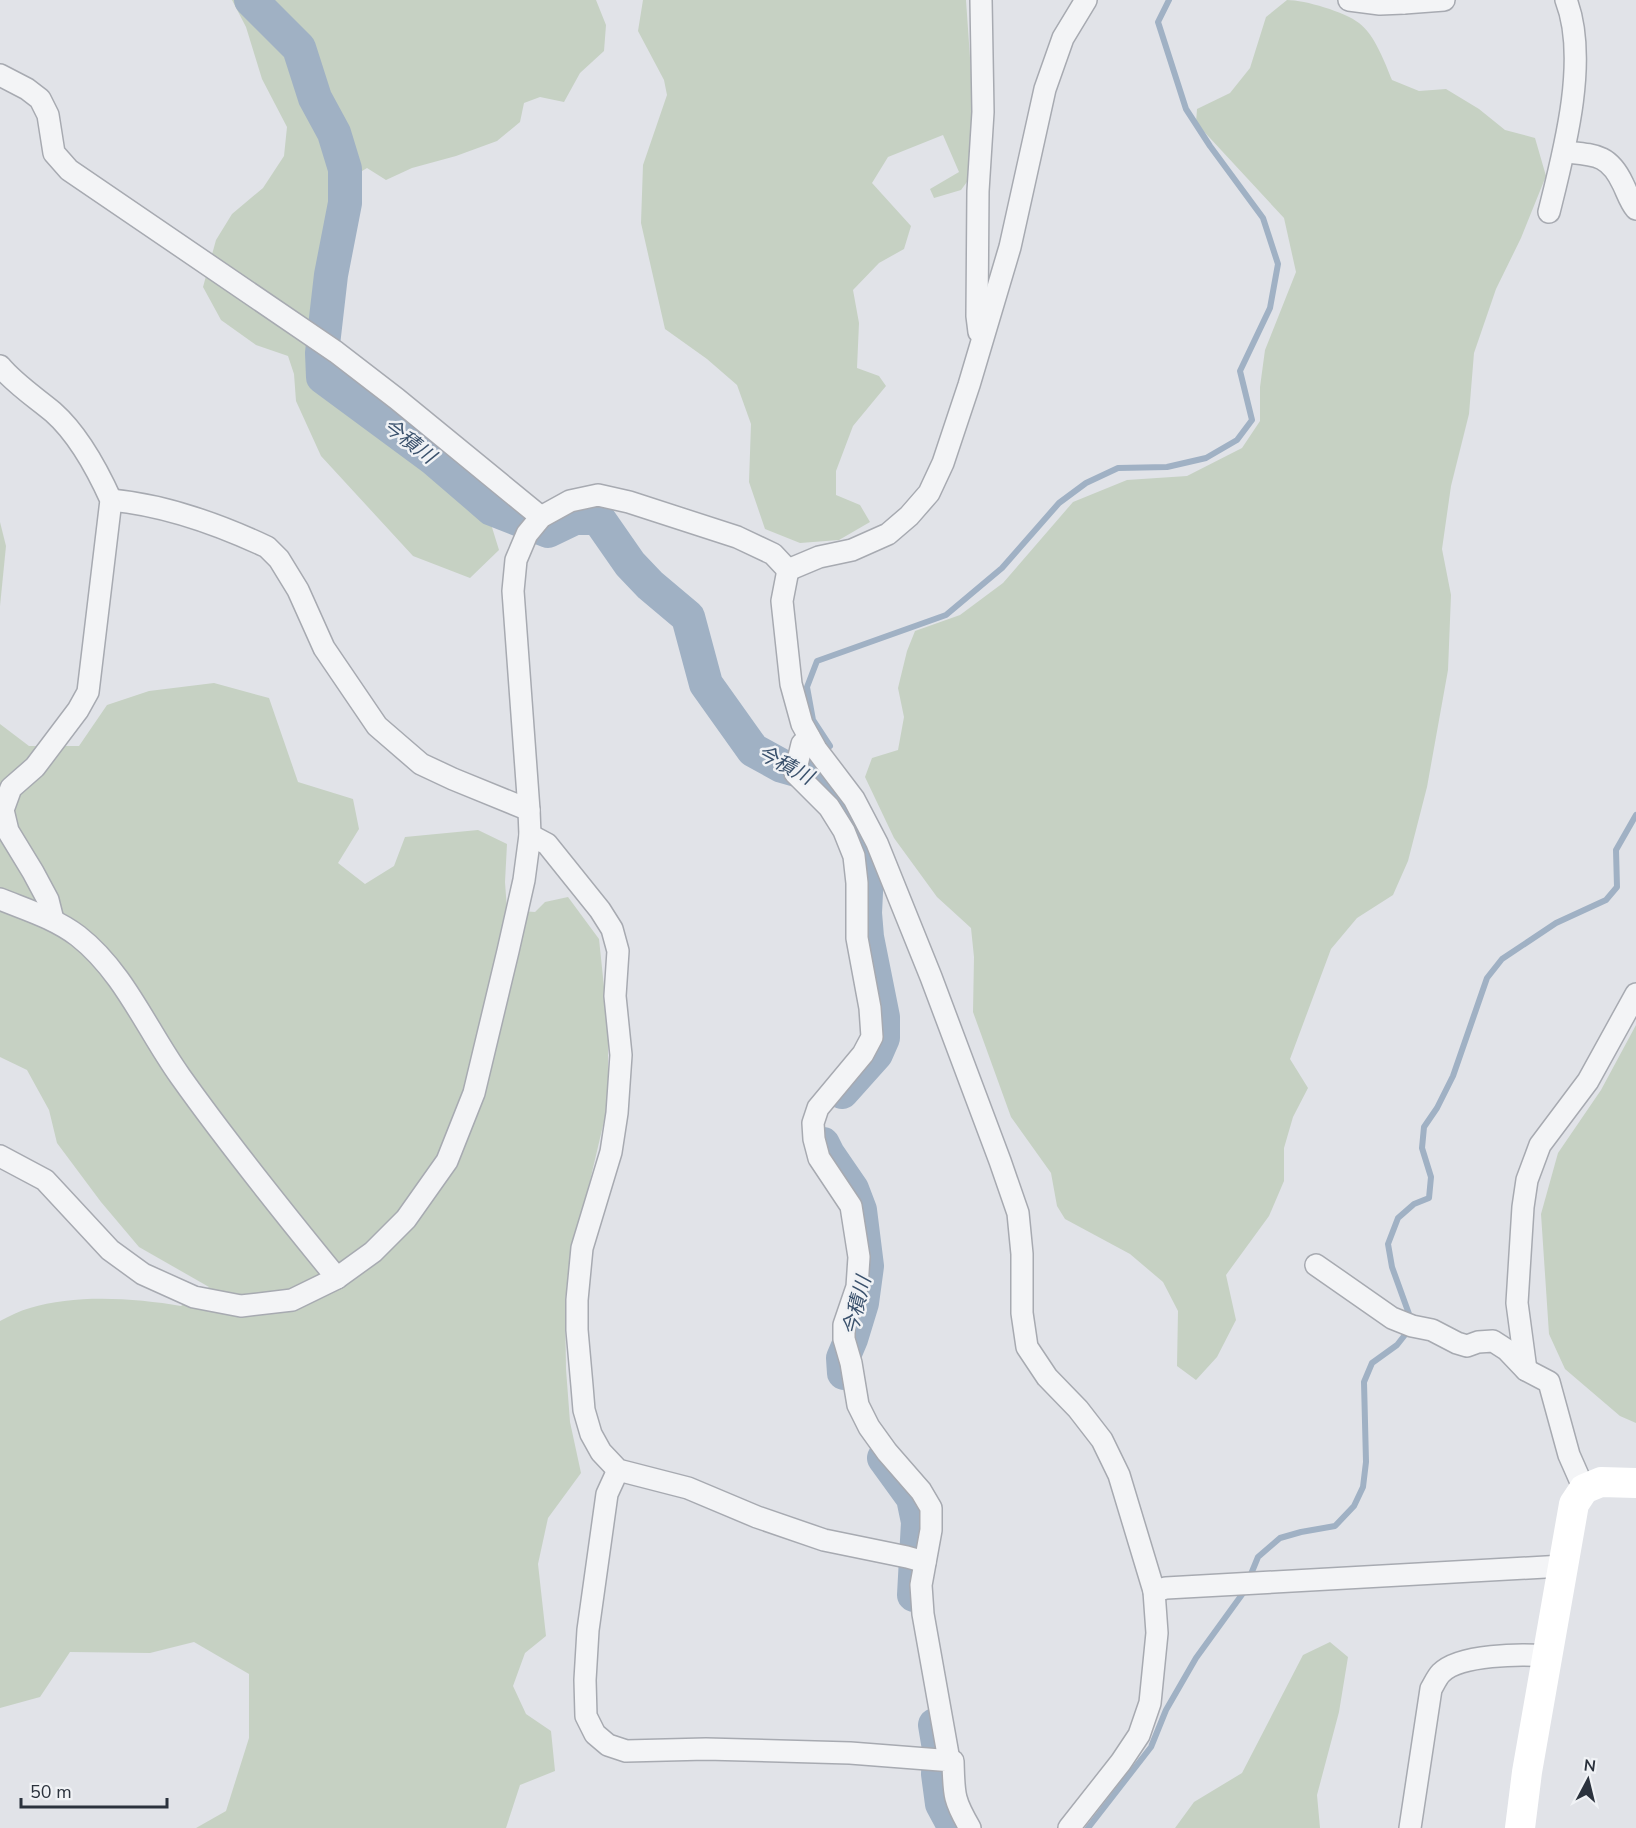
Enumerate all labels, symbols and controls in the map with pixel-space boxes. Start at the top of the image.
water label: 今積川 [377,412,443,471]
water label: 今積川 [752,739,820,792]
water label: 今積川 [837,1272,878,1338]
north arrow [1558,1750,1618,1810]
text: N [1582,1754,1597,1778]
scale bar [21,1771,166,1809]
text: 50 m [30,1780,72,1804]

